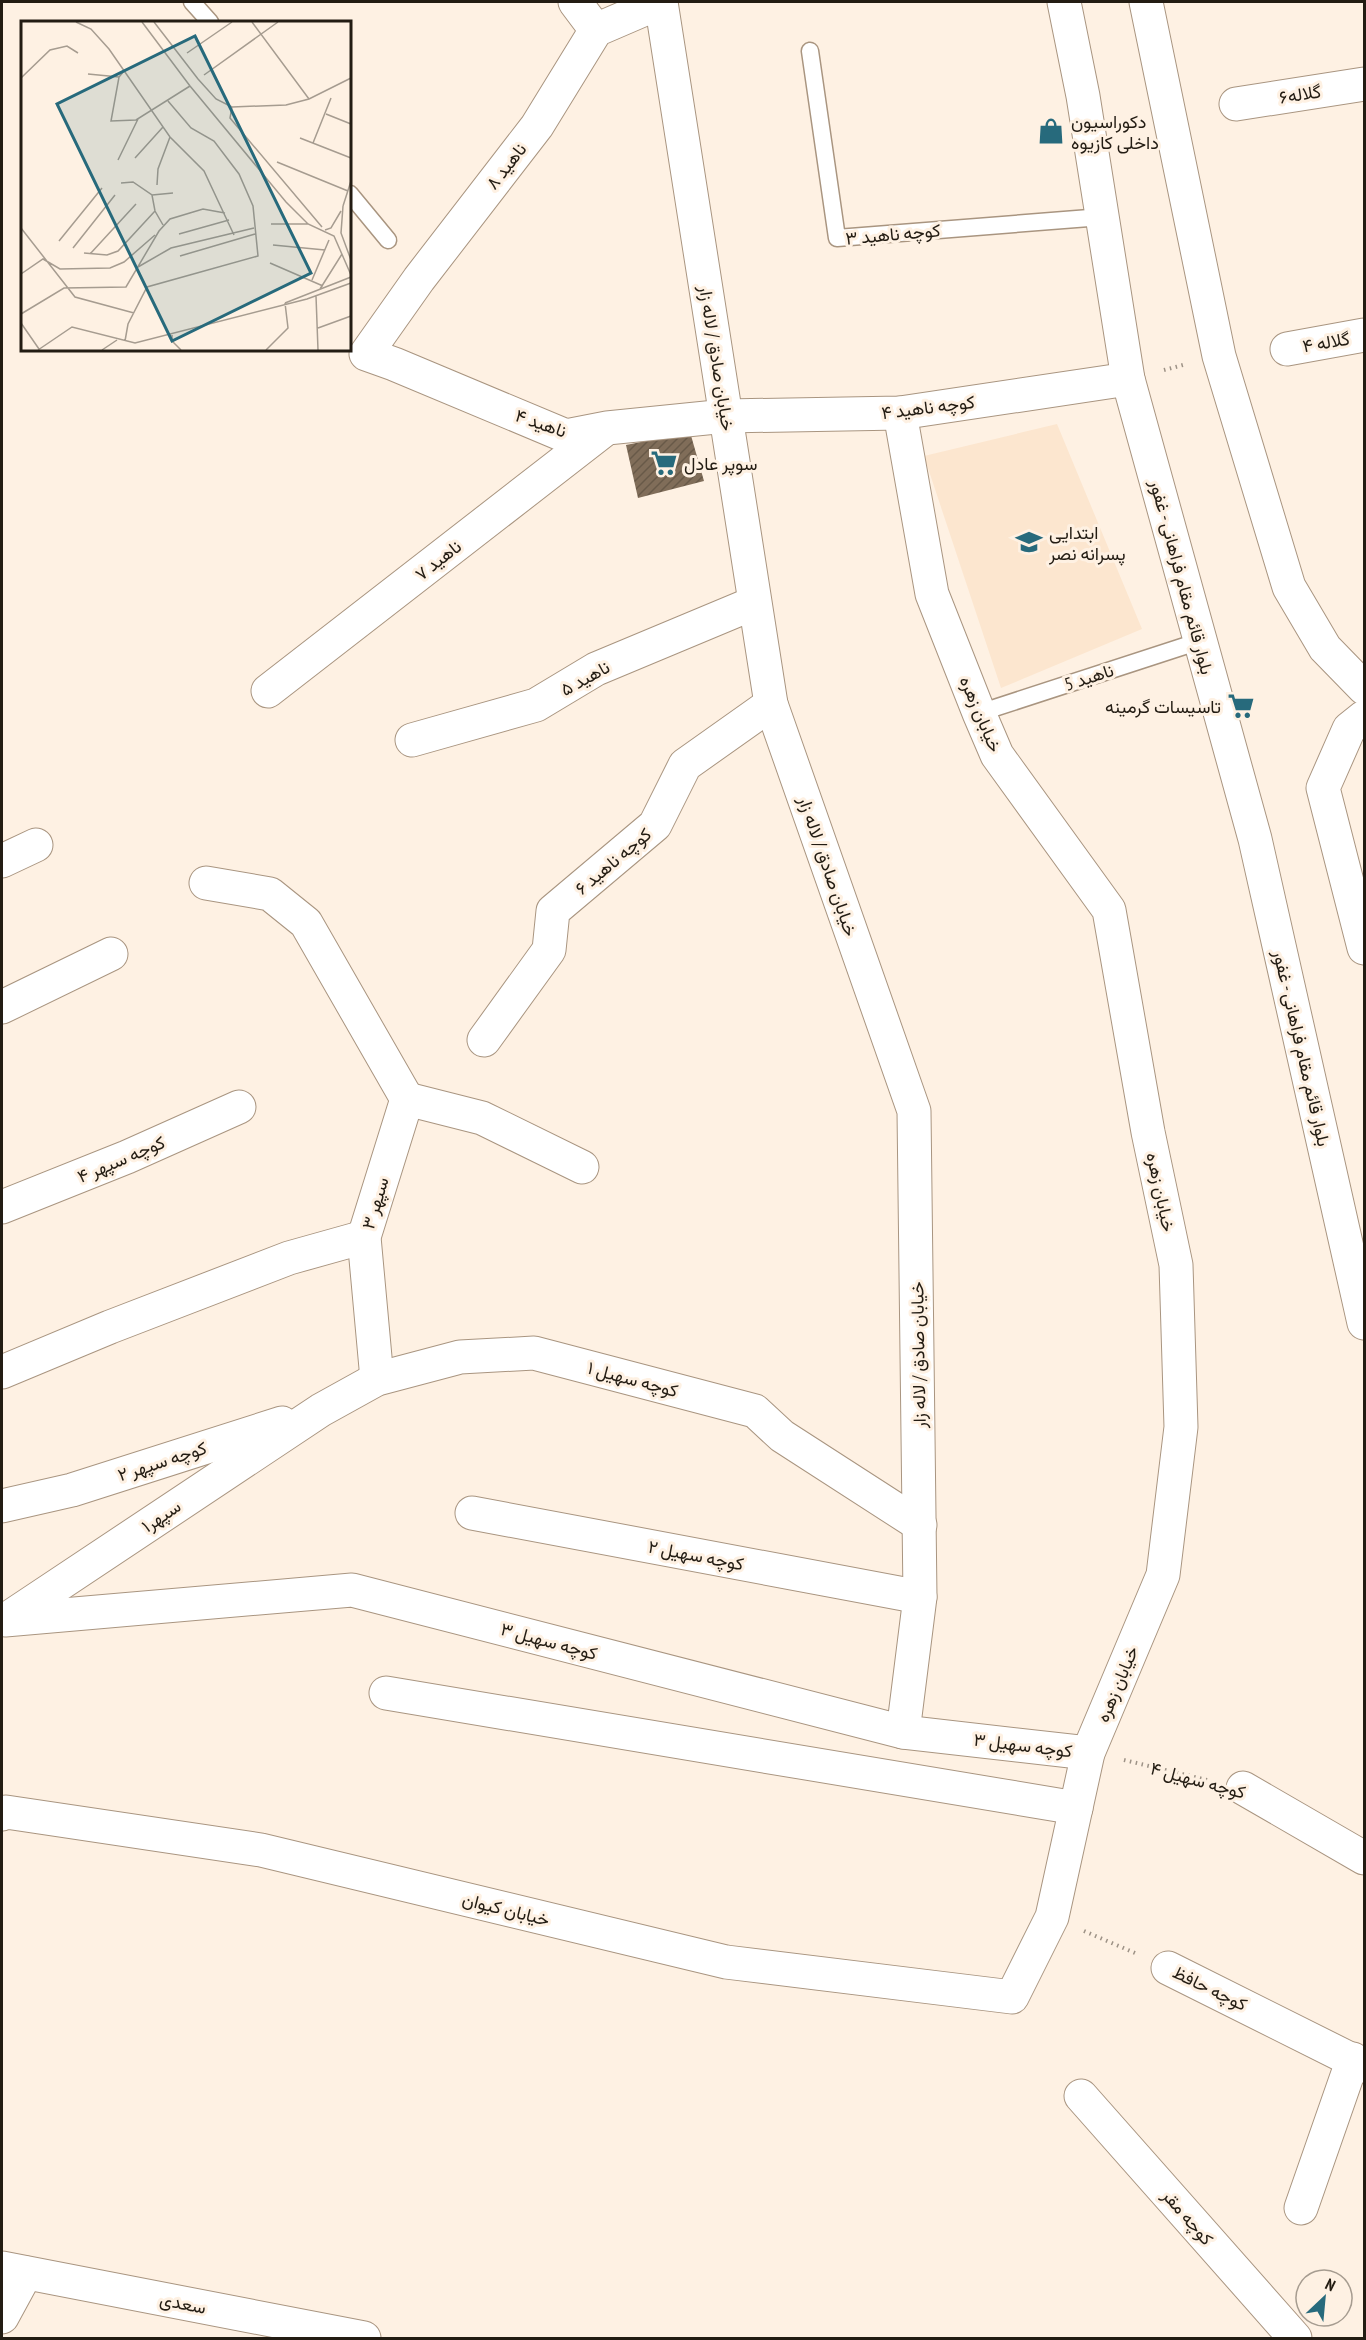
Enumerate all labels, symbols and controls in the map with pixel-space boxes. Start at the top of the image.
inset map [21,21,351,351]
street label: گلاله۶ [1277,79,1323,109]
place label: دکوراسیون داخلی کازیوه [1071,110,1159,154]
shop icon: دکوراسیون داخلی کازیوه [1036,116,1066,146]
street label: ناهید ۸ [481,138,531,194]
street label: کوچه ناهید ۳ [845,218,942,251]
street label: خیابان صادق / لاله زار [694,283,740,432]
street label: گلاله ۴ [1301,327,1351,357]
street label: کوچه ناهید ۴ [880,390,976,425]
street label: ناهید ۴ [512,404,570,442]
supermarket icon: سوپر عادل [649,448,679,478]
place label: سوپر عادل [684,452,757,476]
street label: بلوار قائم مقام فراهانی - غفور [1144,476,1219,677]
place label: ابتدایی پسرانه نصر [1048,521,1126,566]
school or university icon: ابتدایی پسرانه نصر [1014,527,1044,557]
street label: ناهید ۷ [410,535,466,585]
street label: ناهید ۵ [556,655,614,701]
street label: ناهید 5 [1061,658,1117,696]
street label: خیابان زهره [955,672,1007,756]
supermarket icon: تاسیسات گرمینه [1226,691,1256,721]
place label: تاسیسات گرمینه [1105,695,1221,718]
street label: خیابان صادق / لاله زار [793,792,863,939]
street label: کوچه ناهید ۶ [570,823,656,900]
street label: بلوار قائم مقام فراهانی - غفور [1267,947,1336,1149]
street label: کوچه سپهر ۴ [74,1130,169,1189]
street label: خیابان زهره [1141,1150,1181,1234]
street label: سپهر ۳ [356,1174,395,1232]
street label: خیابان صادق / لاله زار [905,1281,931,1430]
street label: کوچه سهیل ۱ [585,1356,681,1403]
street label: کوچه سپهر ۲ [115,1436,210,1487]
street label: سپهر۱ [137,1494,186,1538]
street label: کوچه سهیل ۲ [646,1534,746,1577]
street label: کوچه سهیل ۳ [498,1617,600,1666]
street label: خیابان زهره [1091,1642,1143,1726]
street label: کوچه سهیل ۳ [972,1728,1074,1763]
street label: کوچه سهیل ۴ [1148,1756,1248,1805]
street label: خیابان کیوان [460,1887,552,1931]
street label: کوچه حافظ [1169,1960,1251,2017]
street label: کوچه مقر [1156,2184,1219,2250]
north arrow [1294,2268,1354,2328]
text: N [1322,2274,1339,2295]
street label: سعدی [158,2287,208,2319]

